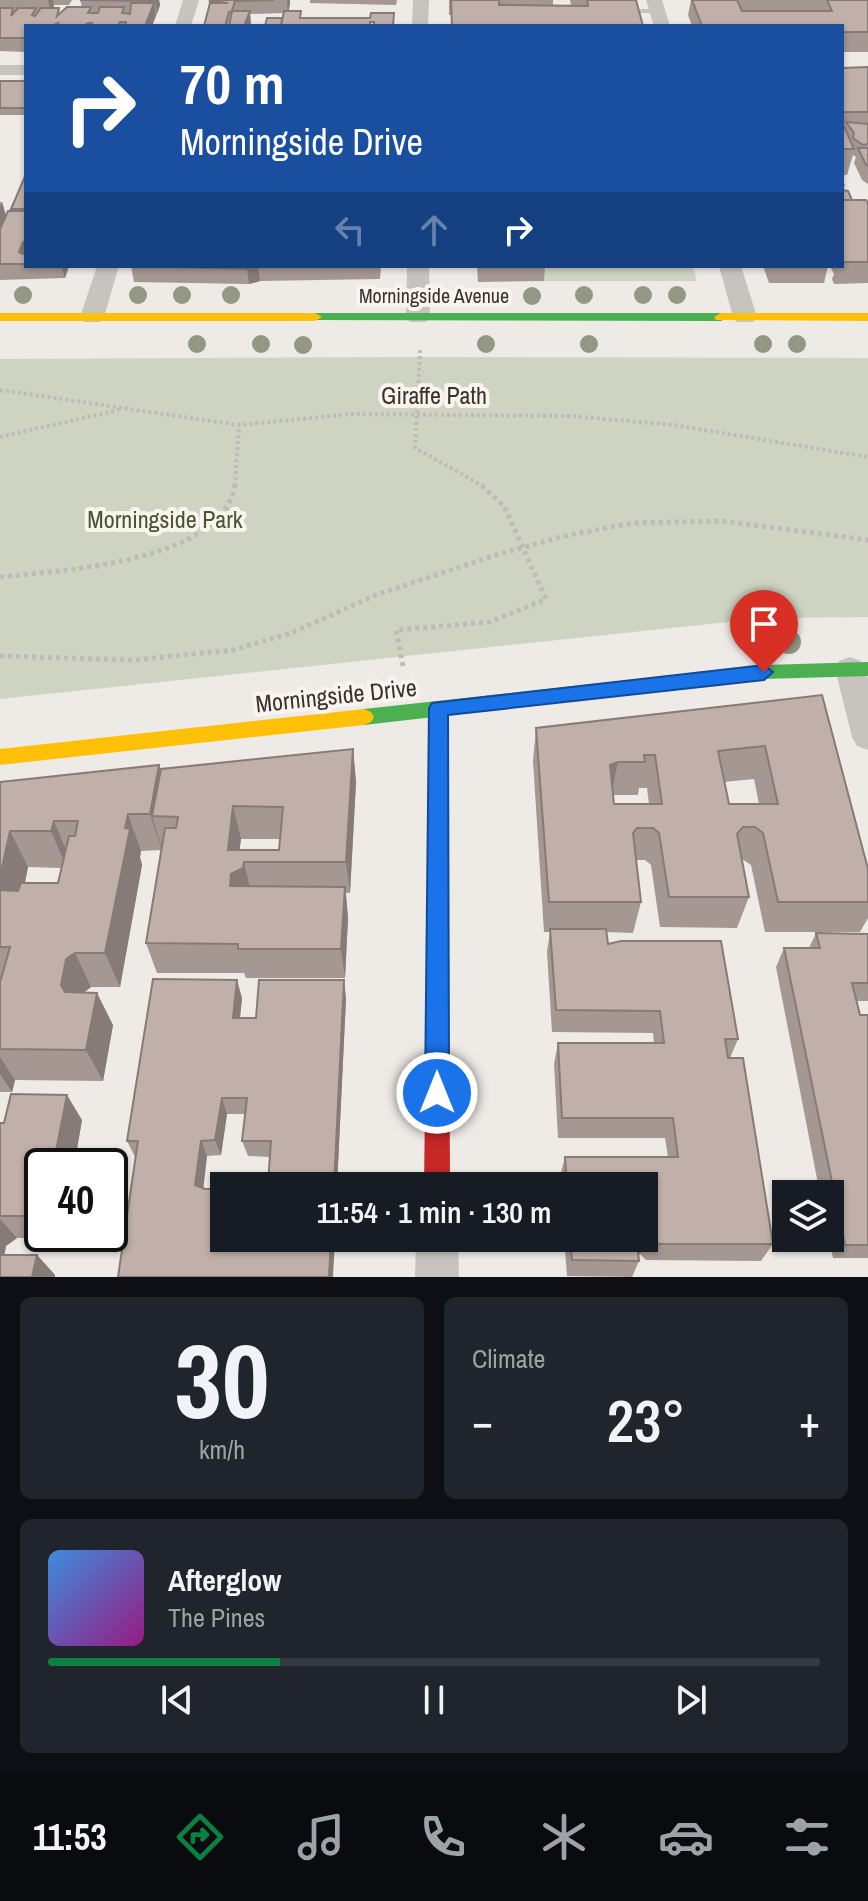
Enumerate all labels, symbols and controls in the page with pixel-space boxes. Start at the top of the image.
text: 70 m [180,46,285,121]
icon: right [48,56,152,160]
text: Morningside Drive [180,118,423,166]
icon: left [328,208,372,252]
icon: ahead [412,208,456,252]
icon: right [496,208,540,252]
street label: Morningside Avenue [359,282,509,309]
street label: Giraffe Path [381,379,487,411]
park label: Morningside Park [87,503,243,535]
pin [730,590,798,672]
icon: arrive [742,602,786,646]
street label: Morningside Drive [254,671,418,719]
position arrow [395,1051,479,1135]
speed limit sign: 40 [24,1148,128,1252]
map controls [772,1180,844,1252]
button: layers [772,1180,844,1252]
text: 11:54 · 1 min · 130 m [317,1192,551,1232]
text: 30 [175,1310,269,1450]
text: Climate [472,1341,545,1376]
text: 23° [607,1380,685,1461]
text: − [472,1391,493,1451]
text: + [799,1391,820,1451]
text: km/h [199,1432,245,1467]
text: Afterglow [168,1560,281,1600]
text: The Pines [168,1600,265,1635]
icon: previous [155,1678,199,1722]
icon: pause [412,1678,456,1722]
icon: next [669,1678,713,1722]
icon: directions [172,1809,228,1865]
icon: music [293,1809,349,1865]
icon: phone [415,1809,471,1865]
icon: climate [536,1809,592,1865]
icon: car [658,1809,714,1865]
icon: filters [779,1809,835,1865]
text: 11:53 [33,1813,107,1861]

